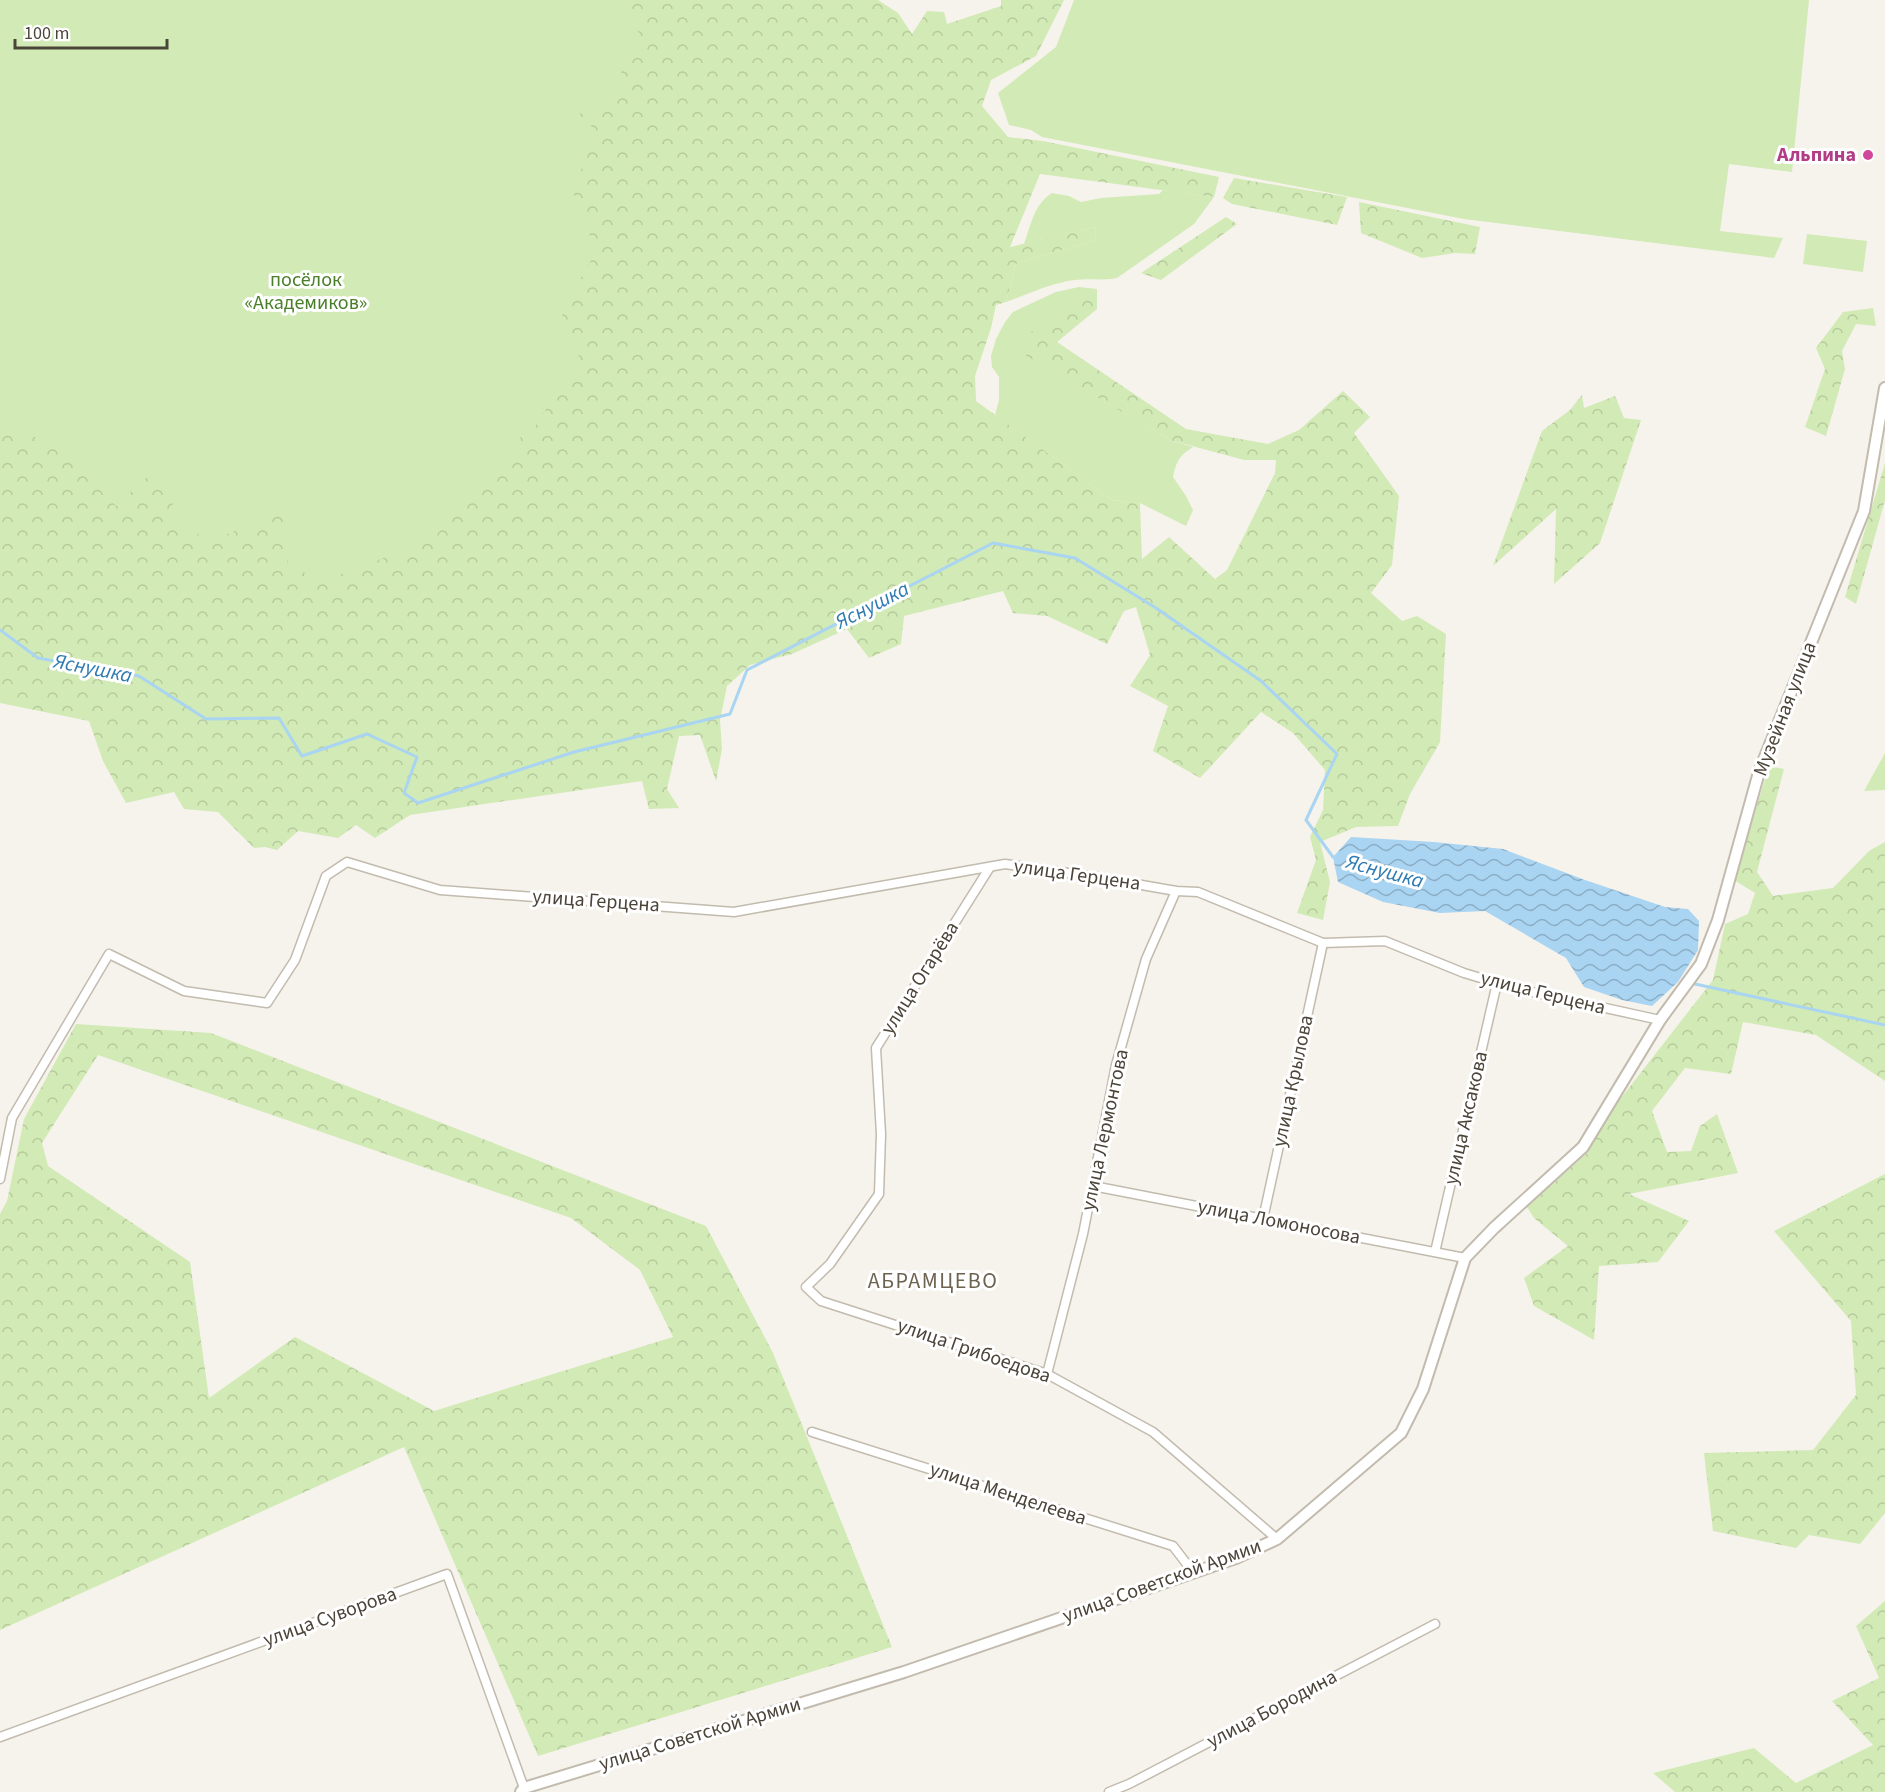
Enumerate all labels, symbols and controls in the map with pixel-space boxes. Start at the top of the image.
scale bar [15,12,166,50]
text: 100 m [24,21,69,46]
place label: Альпина [1776,141,1856,169]
marker: Альпина [1861,148,1875,162]
park label: посёлок «Академиков» [245,266,367,317]
water label: Яснушка [829,574,914,637]
street label: Музейная улица [1746,638,1824,780]
water label: Яснушка [50,646,135,690]
water label: Яснушка [1342,846,1427,896]
street label: улица Герцена [1012,852,1142,898]
street label: улица Герцена [531,883,661,919]
street label: улица Огарёва [874,916,966,1040]
street label: улица Герцена [1478,964,1608,1022]
street label: улица Крылова [1265,1012,1321,1150]
street label: улица Лермонтова [1074,1046,1136,1214]
street label: улица Аксакова [1437,1048,1495,1188]
street label: улица Ломоносова [1195,1192,1363,1252]
district label: АБРАМЦЕВО [868,1265,998,1297]
street label: улица Грибоедова [893,1312,1055,1390]
street label: улица Менделеева [926,1455,1090,1533]
street label: улица Советской Армии [1059,1532,1265,1630]
street label: улица Суворова [259,1580,401,1654]
street label: улица Бородина [1202,1663,1342,1755]
street label: улица Советской Армии [596,1690,804,1778]

